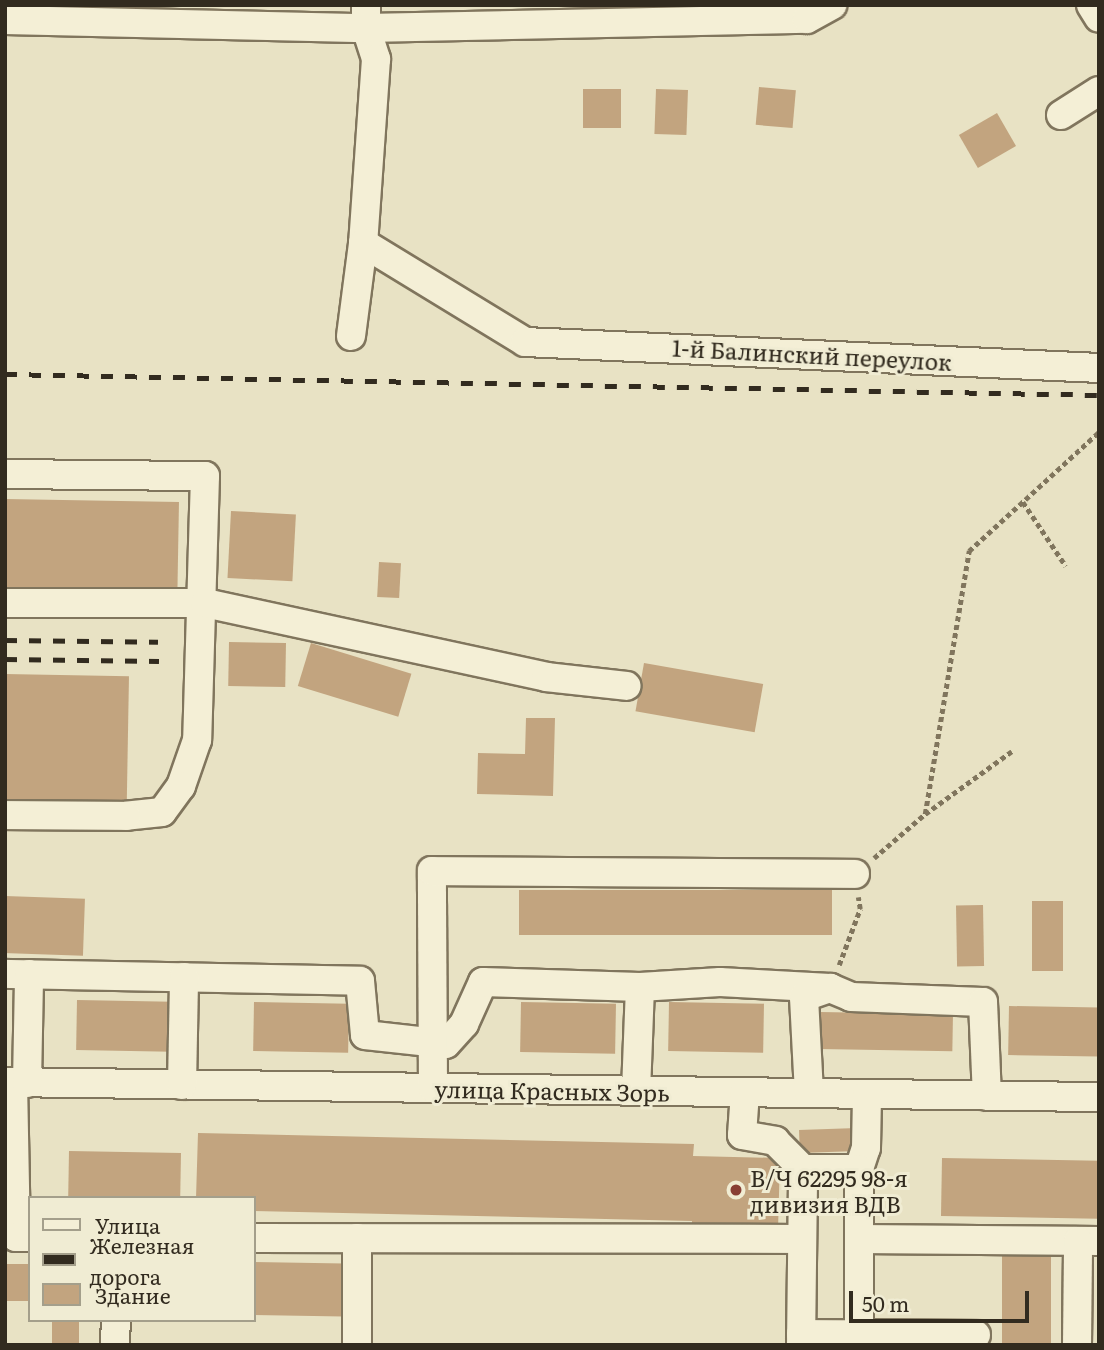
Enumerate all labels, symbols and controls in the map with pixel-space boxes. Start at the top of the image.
street label: 1-й Балинский переулок [671,333,953,375]
street label: улица Красных Зорь [434,1074,670,1106]
place label: В/Ч 62295 98-я дивизия ВДВ [750,1163,908,1217]
marker: В/Ч 62295 98-я дивизия ВДВ [728,1182,744,1198]
legend [28,1196,256,1322]
text: Улица [95,1209,160,1240]
text: Железная дорога [90,1229,194,1291]
scale bar [852,1276,1032,1320]
text: Здание [95,1279,171,1310]
text: 50 m [862,1287,909,1318]

